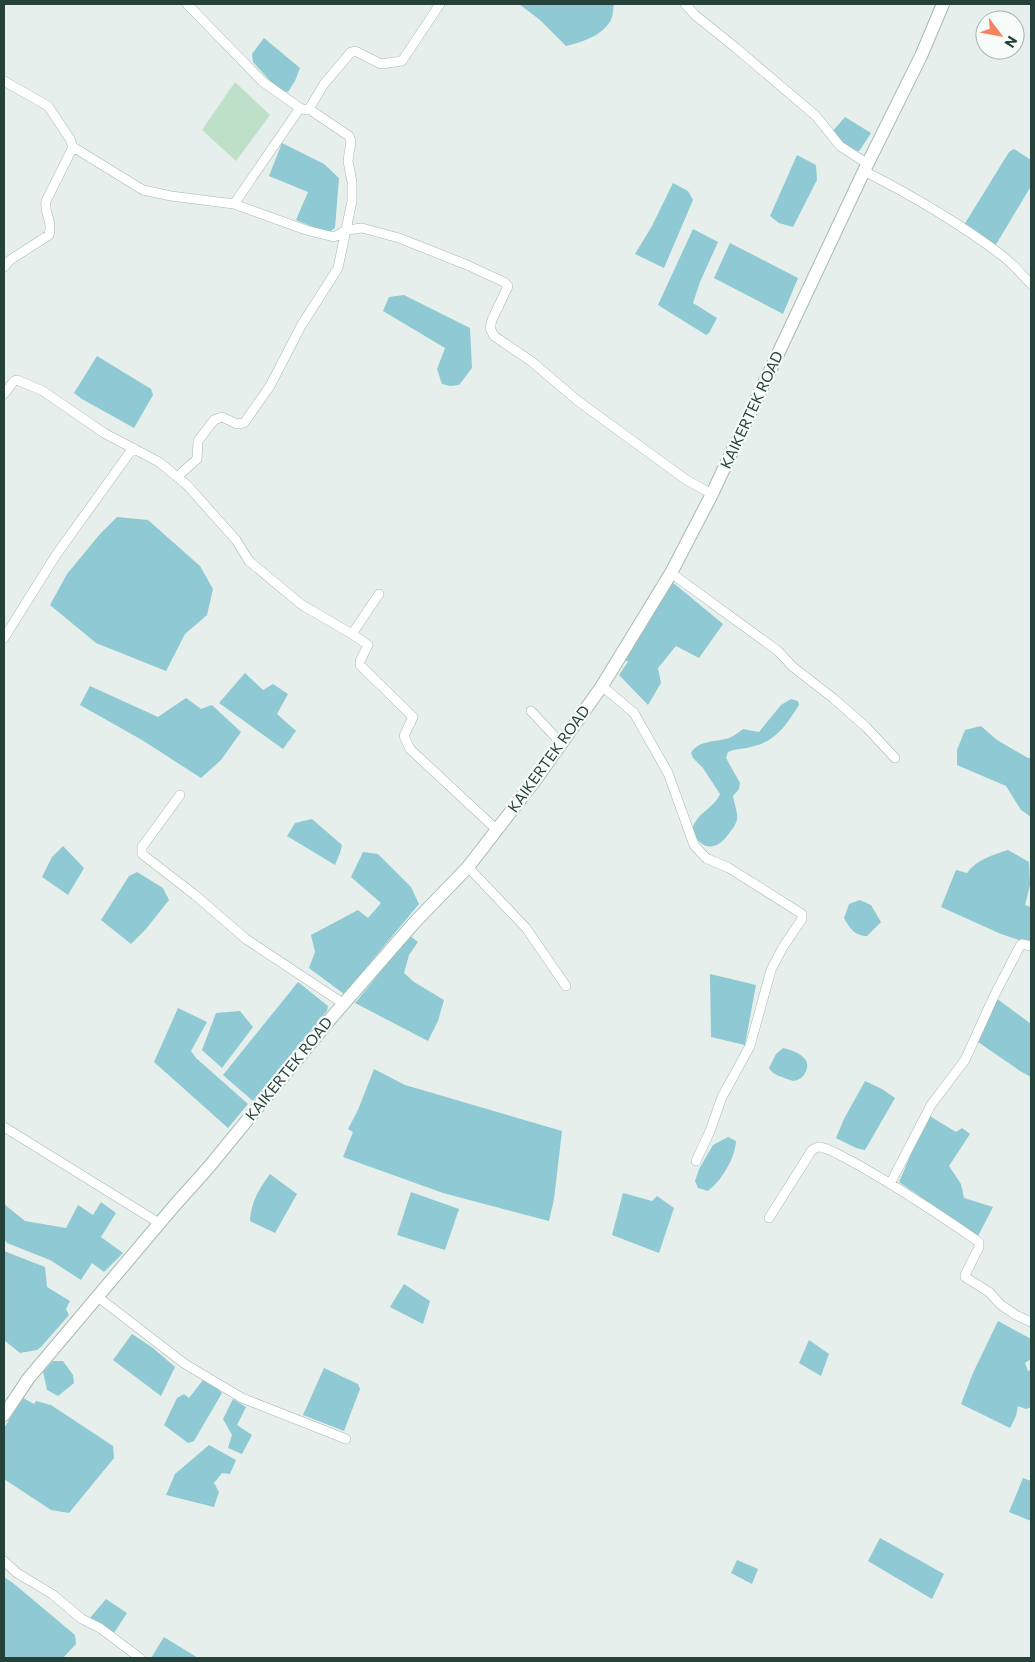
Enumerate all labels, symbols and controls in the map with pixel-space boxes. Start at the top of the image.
north arrow [975,10,1025,60]
text: N [1001,33,1021,51]
street label: KAIKERTEK ROAD [716,348,786,471]
street label: KAIKERTEK ROAD [503,701,593,815]
street label: KAIKERTEK ROAD [241,1013,335,1124]

